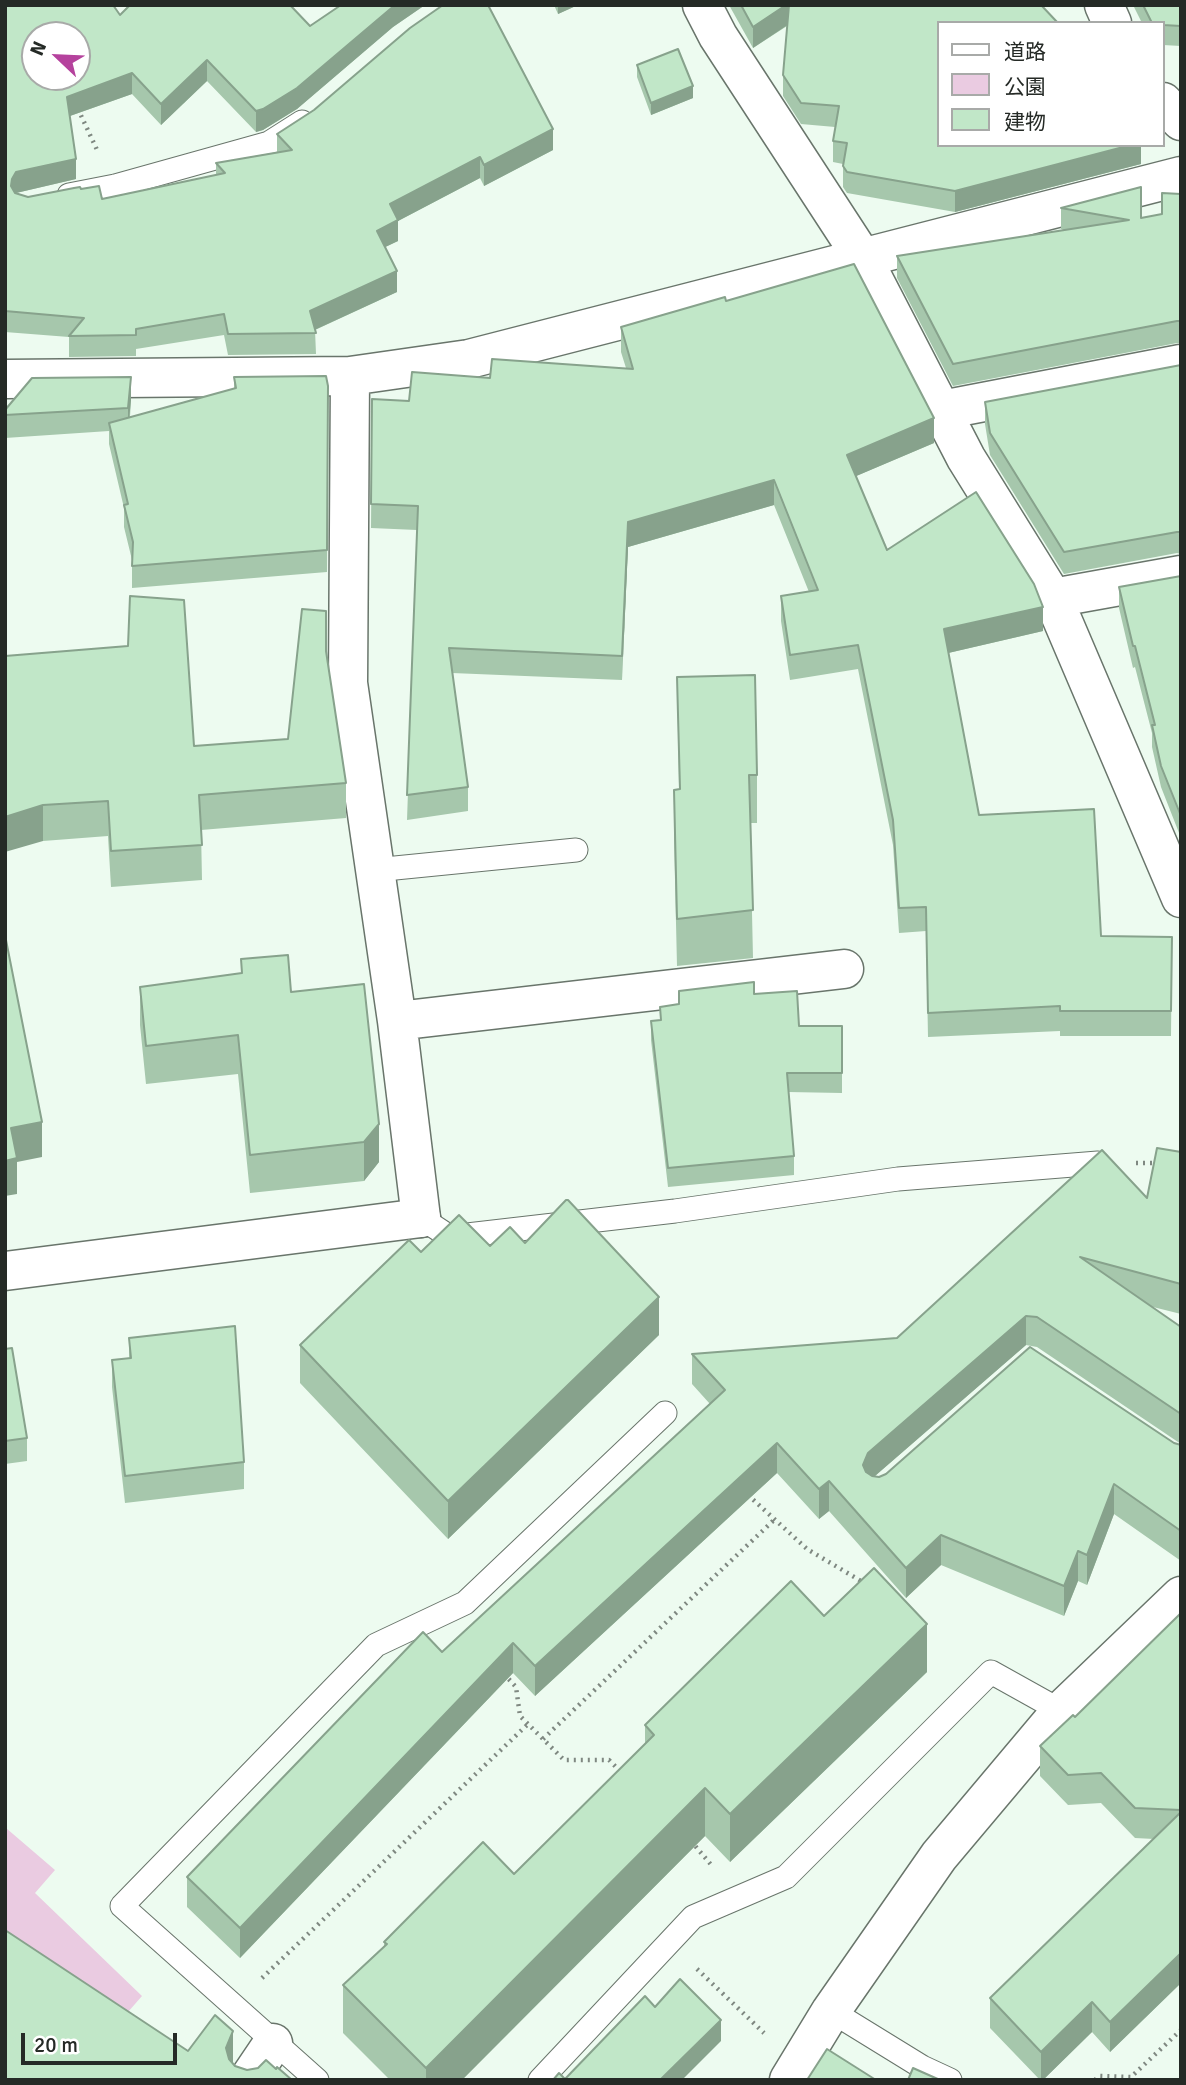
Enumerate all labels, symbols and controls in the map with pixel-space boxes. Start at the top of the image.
north arrow [21,21,91,91]
legend [937,21,1165,147]
text: N [25,38,52,59]
text: 道路 [1004,39,1046,65]
text: 公園 [1004,74,1046,100]
text: 建物 [1004,109,1046,135]
scale bar [24,2018,180,2062]
text: 20 m [34,2032,78,2058]

